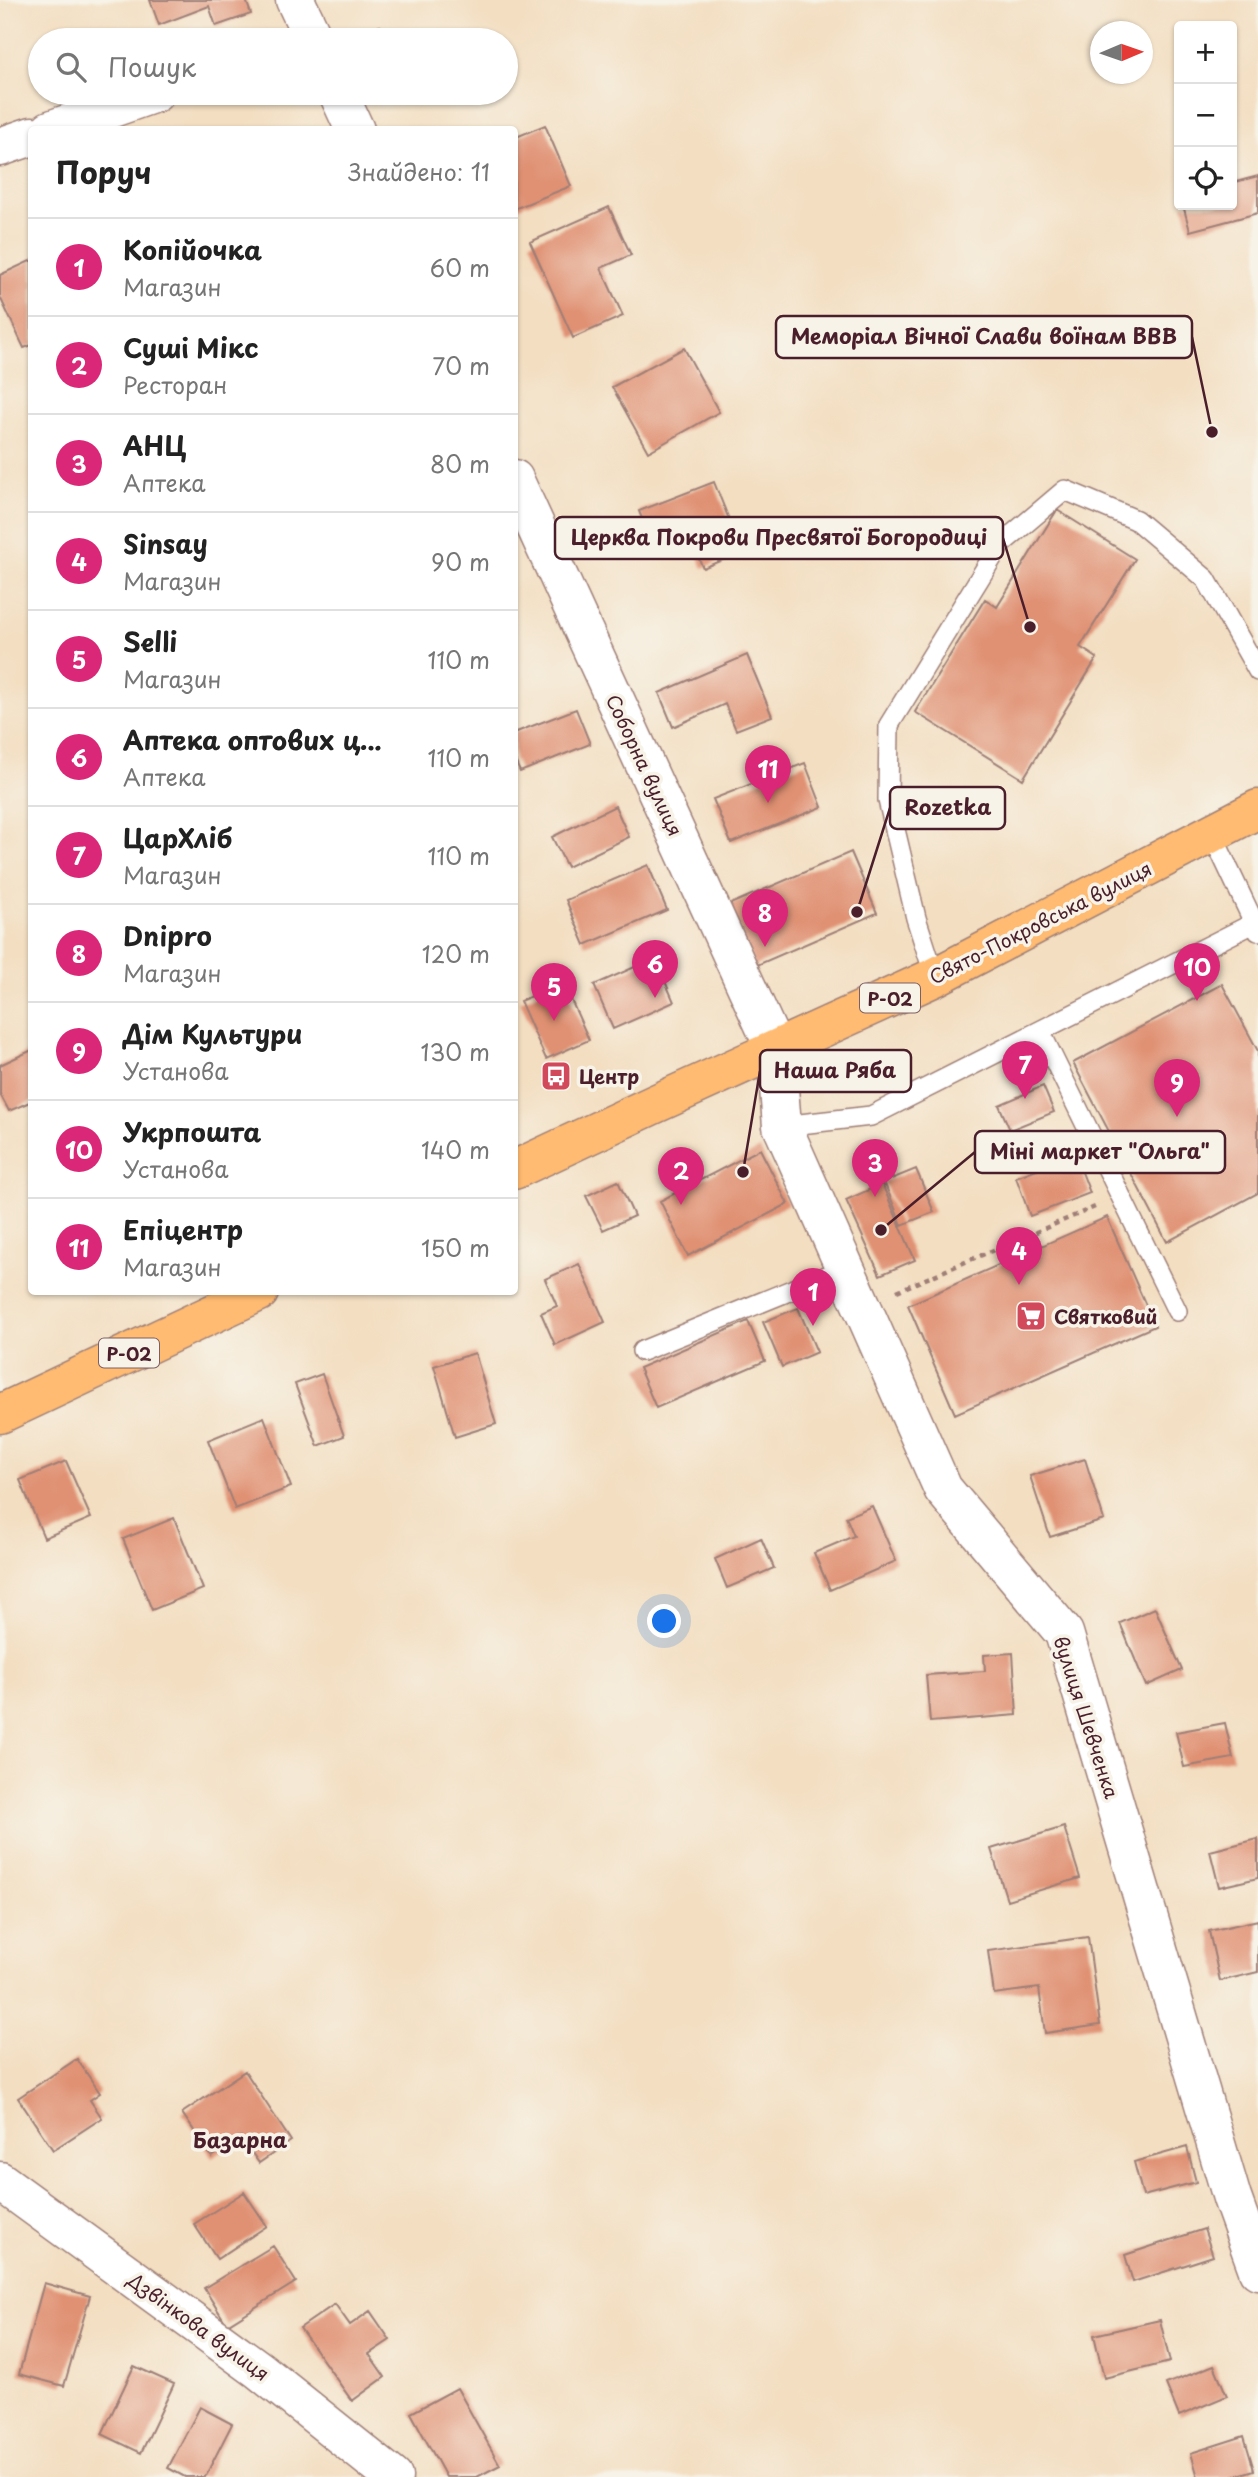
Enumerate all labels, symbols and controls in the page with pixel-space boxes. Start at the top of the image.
north arrow [1090,21,1153,84]
map controls [1174,21,1237,210]
button: + [1174,21,1237,84]
search box [28,28,518,105]
text: Пошук [108,47,196,86]
icon: search [52,48,90,86]
button: − [1174,84,1237,147]
button: locate [1174,147,1237,210]
text: Поруч [56,149,151,194]
text: Знайдено: 11 [348,154,490,189]
text: Копійочка [123,230,262,269]
text: 1 [74,250,85,285]
text: 60 m [430,250,490,285]
text: Магазин [123,269,222,304]
callout: Меморіал Вічної Слави воїнам ВВВ [776,316,1192,358]
text: Меморіал Вічної Слави воїнам ВВВ [791,319,1177,351]
text: Суші Мікс [123,328,259,367]
text: 2 [71,348,87,383]
text: 70 m [432,348,490,383]
text: Ресторан [123,367,227,402]
text: АНЦ [123,426,186,465]
text: 3 [71,446,87,481]
text: 80 m [430,446,490,481]
text: Аптека [123,465,205,500]
callout: Церква Покрови Пресвятої Богородиці [555,517,1003,559]
text: Церква Покрови Пресвятої Богородиці [571,520,987,552]
text: Sinsay [123,524,208,563]
text: 4 [71,544,87,579]
text: 90 m [431,544,490,579]
text: Магазин [123,563,222,598]
text: Selli [123,622,177,661]
text: 5 [72,642,86,677]
text: 110 m [428,642,490,677]
text: Магазин [123,661,222,696]
street label: Соборна вулиця [600,690,690,840]
text: Аптека оптових ц... [123,720,382,759]
text: 6 [71,740,87,775]
text: 110 m [428,740,490,775]
pin: 11 [745,745,791,803]
text: Аптека [123,759,205,794]
callout: Rozetka [890,787,1005,829]
text: Rozetka [905,790,991,822]
text: ЦарХліб [123,818,232,857]
text: 7 [72,838,86,873]
text: 110 m [428,838,490,873]
street label: Свято-Покровська вулиця [924,854,1156,990]
text: Магазин [123,857,222,892]
pin: 8 [742,889,788,947]
text: Dnipro [123,916,212,955]
text: 8 [72,936,86,971]
text: 120 m [422,936,490,971]
pin: 6 [632,940,678,998]
pin: 10 [1174,943,1220,1001]
text: Магазин [123,955,222,990]
pin: 5 [531,963,577,1021]
road number: Р-02 [860,984,920,1013]
text: Дім Культури [123,1014,302,1053]
text: 9 [72,1034,86,1069]
text: 130 m [420,1034,490,1069]
pin: 7 [1002,1041,1048,1099]
callout: Наша Ряба [760,1050,911,1092]
text: Установа [123,1053,229,1088]
text: Наша Ряба [774,1053,896,1085]
bus stop icon: Центр [539,1059,573,1093]
pin: 9 [1154,1059,1200,1117]
place label: Центр [579,1062,639,1090]
text: Укрпошта [123,1112,261,1151]
callout: Міні маркет "Ольга" [975,1131,1225,1173]
text: 10 [65,1132,93,1167]
text: 140 m [421,1132,490,1167]
text: Міні маркет "Ольга" [990,1134,1210,1166]
pin: 3 [852,1139,898,1197]
pin: 2 [658,1147,704,1205]
text: Установа [123,1151,229,1186]
text: Епіцентр [123,1210,243,1249]
pin: 4 [996,1227,1042,1285]
text: 11 [69,1230,89,1265]
text: 150 m [421,1230,490,1265]
text: Магазин [123,1249,222,1284]
pin: 1 [790,1268,836,1326]
supermarket icon: Святковий [1014,1299,1048,1333]
place label: Святковий [1054,1302,1157,1330]
road number: Р-02 [99,1338,159,1368]
your location [647,1604,681,1638]
street label: вулиця Шевченка [1048,1632,1127,1802]
district label: Базарна [193,2123,287,2155]
street label: Дзвінкова вулиця [122,2265,275,2387]

